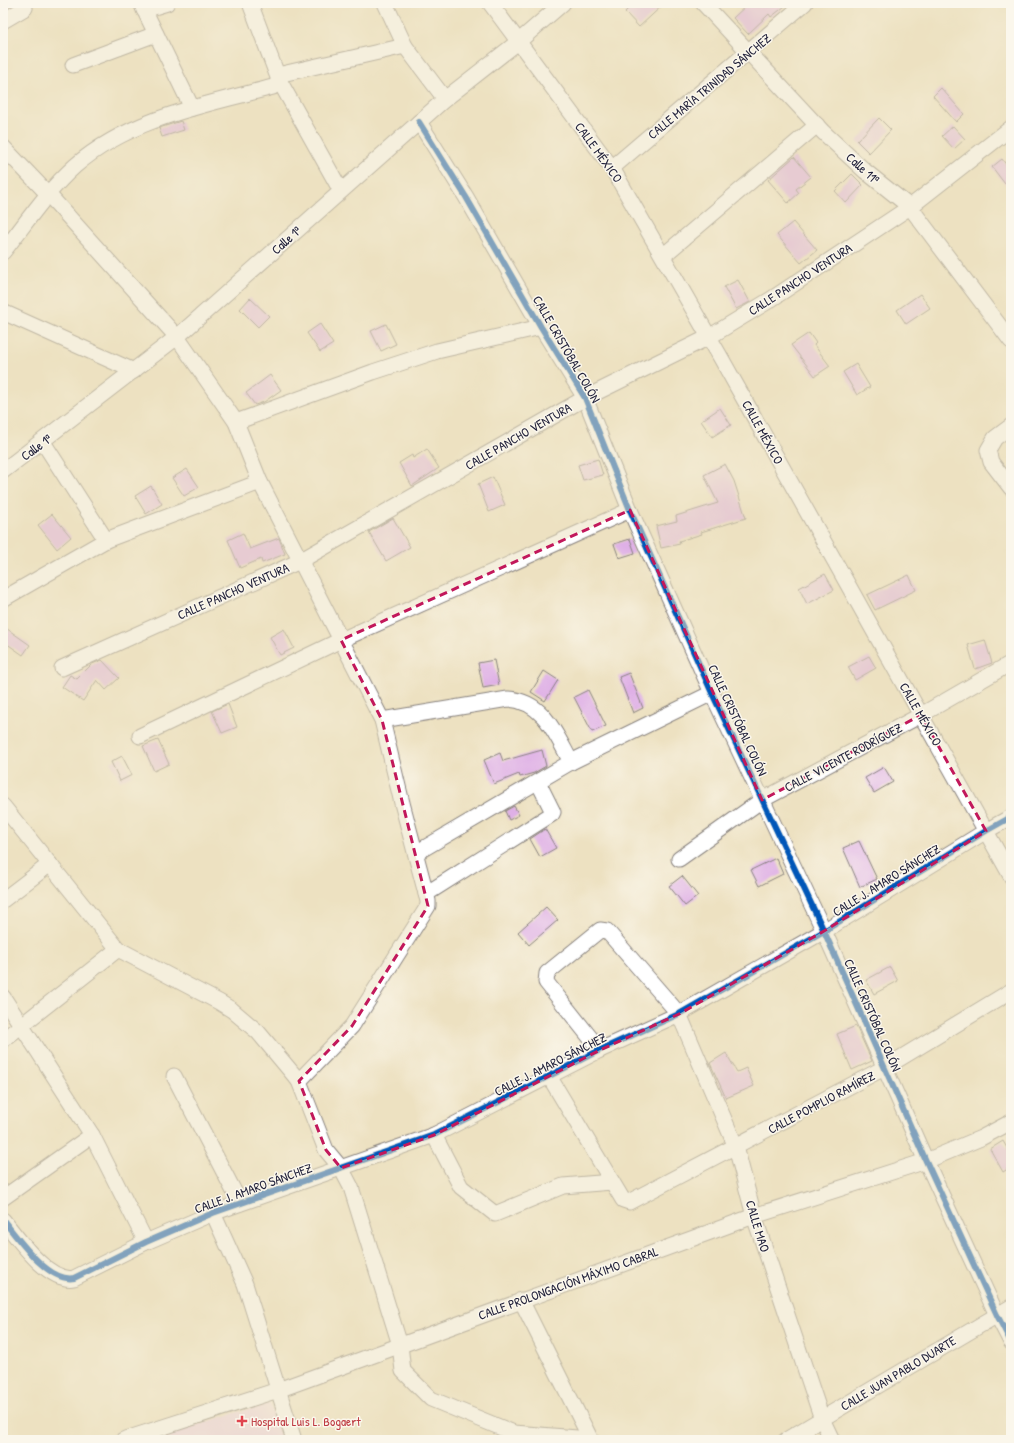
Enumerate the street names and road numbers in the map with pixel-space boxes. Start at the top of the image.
street label: CALLE MARÍA TRINIDAD SÁNCHEZ [644,29,775,143]
street label: CALLE MÉXICO [571,118,627,186]
street label: Calle 11ª [842,148,884,188]
street label: Calle 1ª [267,222,305,258]
street label: CALLE PANCHO VENTURA [745,238,856,319]
street label: CALLE CRISTÓBAL COLÓN [529,292,605,406]
street label: CALLE MÉXICO [738,397,788,467]
street label: CALLE PANCHO VENTURA [461,398,575,474]
street label: Calle 1ª [17,429,55,465]
street label: CALLE PANCHO VENTURA [174,558,292,624]
street label: CALLE CRISTÓBAL COLÓN [704,661,772,779]
street label: CALLE MÉXICO [896,679,946,749]
street label: CALLE VICENTE RODRÍGUEZ [781,718,905,796]
street label: CALLE J. AMARO SÁNCHEZ [829,839,944,920]
street label: CALLE CRISTÓBAL COLÓN [840,956,906,1074]
street label: CALLE J. AMARO SÁNCHEZ [491,1028,610,1100]
street label: CALLE POMPLIO RAMÍREZ [764,1066,878,1138]
street label: CALLE J. AMARO SÁNCHEZ [192,1158,315,1218]
street label: CALLE MAO [742,1198,774,1254]
street label: CALLE PROLONGACIÓN MÁXIMO CABRAL [476,1242,661,1324]
street label: CALLE JUAN PABLO DUARTE [837,1331,959,1415]

